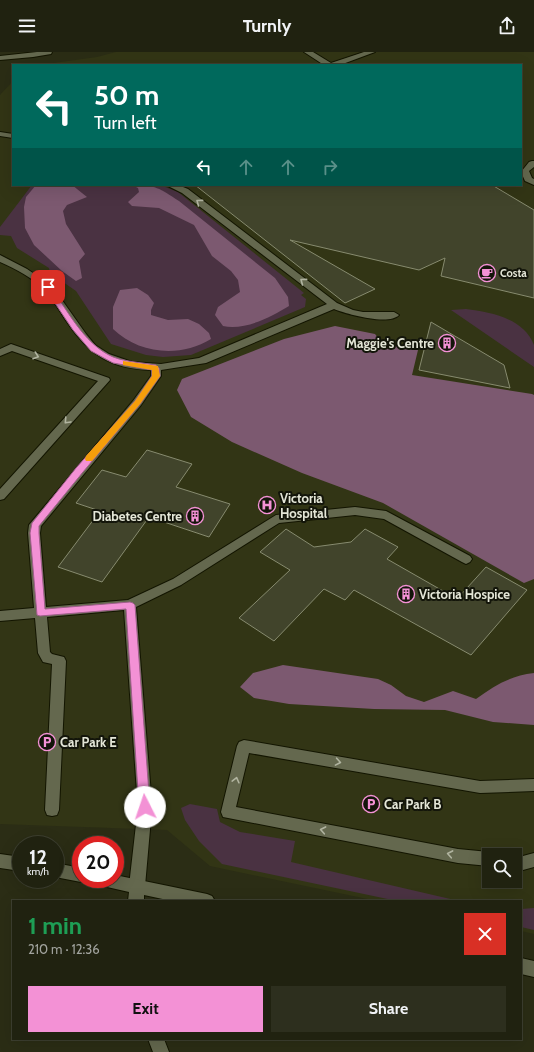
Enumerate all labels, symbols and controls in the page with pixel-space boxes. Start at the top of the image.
icon: menu [16,15,38,37]
text: Turnly [243,15,291,37]
icon: share [496,15,518,37]
text: 50 m [94,78,159,112]
icon: left [28,80,80,132]
text: Turn left [94,112,157,134]
icon: left [193,156,215,178]
icon: ahead [235,156,257,178]
icon: ahead [277,156,299,178]
icon: right [319,156,341,178]
one-way arrow [197,200,204,207]
cafe icon: Costa [477,263,497,283]
place label: Costa [500,266,527,280]
pin [31,270,65,304]
icon: arrive [37,276,59,298]
one-way arrow [300,279,307,286]
building icon: Maggie's Centre [437,333,457,353]
place label: Maggie's Centre [346,335,434,351]
one-way arrow [32,351,39,360]
one-way arrow [65,417,72,424]
place label: Victoria Hospital [280,490,328,521]
hospital icon: Victoria Hospital [257,495,277,515]
building icon: Diabetes Centre [185,506,205,526]
place label: Diabetes Centre [93,508,182,524]
building icon: Victoria Hospice [396,584,416,604]
place label: Victoria Hospice [419,586,510,602]
parking icon: Car Park E [37,732,57,752]
place label: Car Park E [60,734,117,750]
one-way arrow [335,757,341,766]
one-way arrow [231,777,240,784]
position arrow [124,786,166,828]
parking icon: Car Park B [361,794,381,814]
place label: Car Park B [384,796,441,812]
one-way arrow [319,826,326,835]
speed limit sign: 20 [72,836,124,888]
text: 12 [29,845,47,869]
map controls [482,848,522,888]
button: search [482,848,522,888]
one-way arrow [447,850,453,859]
text: km/h [27,865,49,878]
text: 1 min [28,911,82,940]
button: close [464,913,506,955]
text: 210 m · 12:36 [28,941,100,957]
button: Exit [28,986,263,1032]
button: Share [271,986,506,1032]

